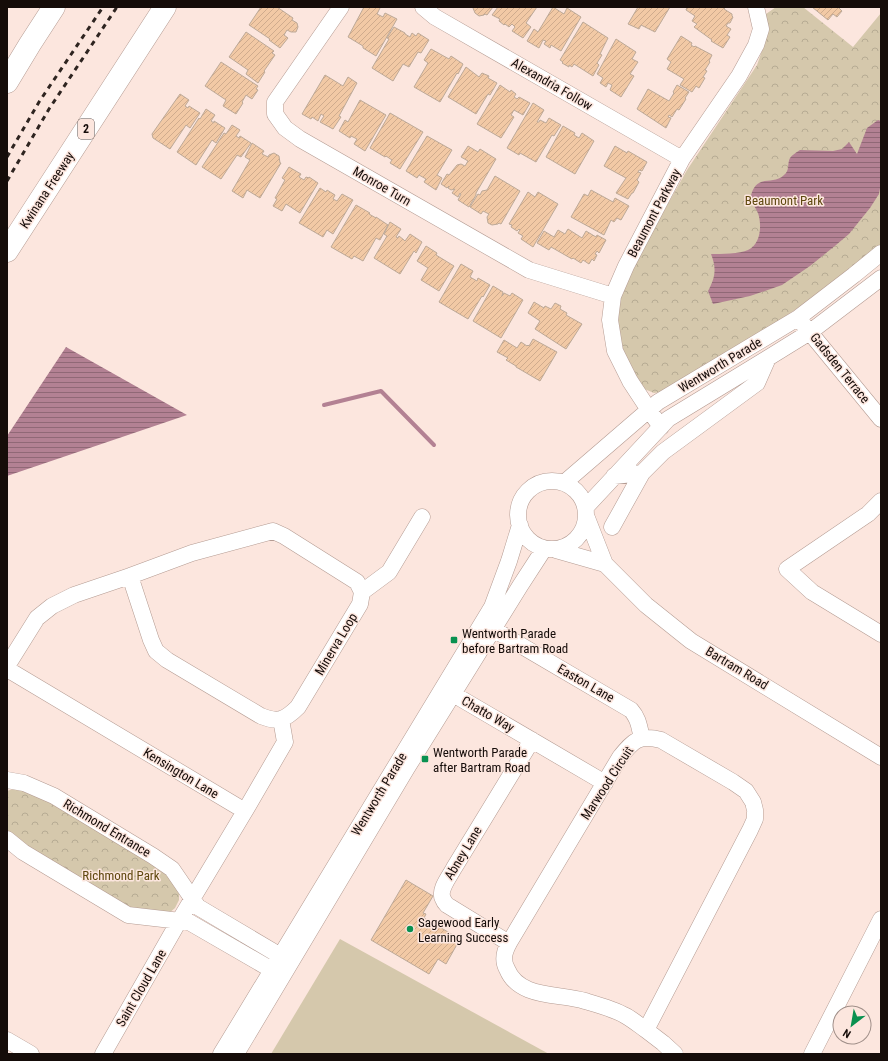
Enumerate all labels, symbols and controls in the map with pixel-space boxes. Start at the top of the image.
street label: Alexandria Follow [509,55,596,114]
road number: 2 [78,119,94,139]
street label: Kwinana Freeway [17,148,78,231]
street label: Monroe Turn [350,163,414,209]
street label: Beaumont Parkway [624,166,684,260]
park label: Beaumont Park [745,193,823,208]
street label: Gadsden Terrace [807,330,873,406]
street label: Wentworth Parade [676,334,764,396]
street label: Minerva Loop [312,610,360,678]
place label: Wentworth Parade before Bartram Road [462,626,568,656]
marker: Wentworth Parade before Bartram Road [449,635,459,645]
street label: Bartram Road [703,643,771,693]
street label: Easton Lane [555,661,617,705]
street label: Chatto Way [459,693,517,735]
street label: Marwood Circuit [578,743,636,822]
street label: Kensington Lane [141,745,221,801]
place label: Wentworth Parade after Bartram Road [433,745,530,775]
street label: Wentworth Parade [348,750,410,838]
marker: Wentworth Parade after Bartram Road [420,754,430,764]
street label: Richmond Entrance [61,796,153,860]
street label: Abney Lane [441,824,485,882]
park label: Richmond Park [82,868,160,883]
place label: Sagewood Early Learning Success [418,915,508,945]
marker: Sagewood Early Learning Success [405,924,415,934]
street label: Saint Cloud Lane [113,947,169,1029]
north arrow [832,1005,872,1045]
text: N [841,1026,853,1040]

